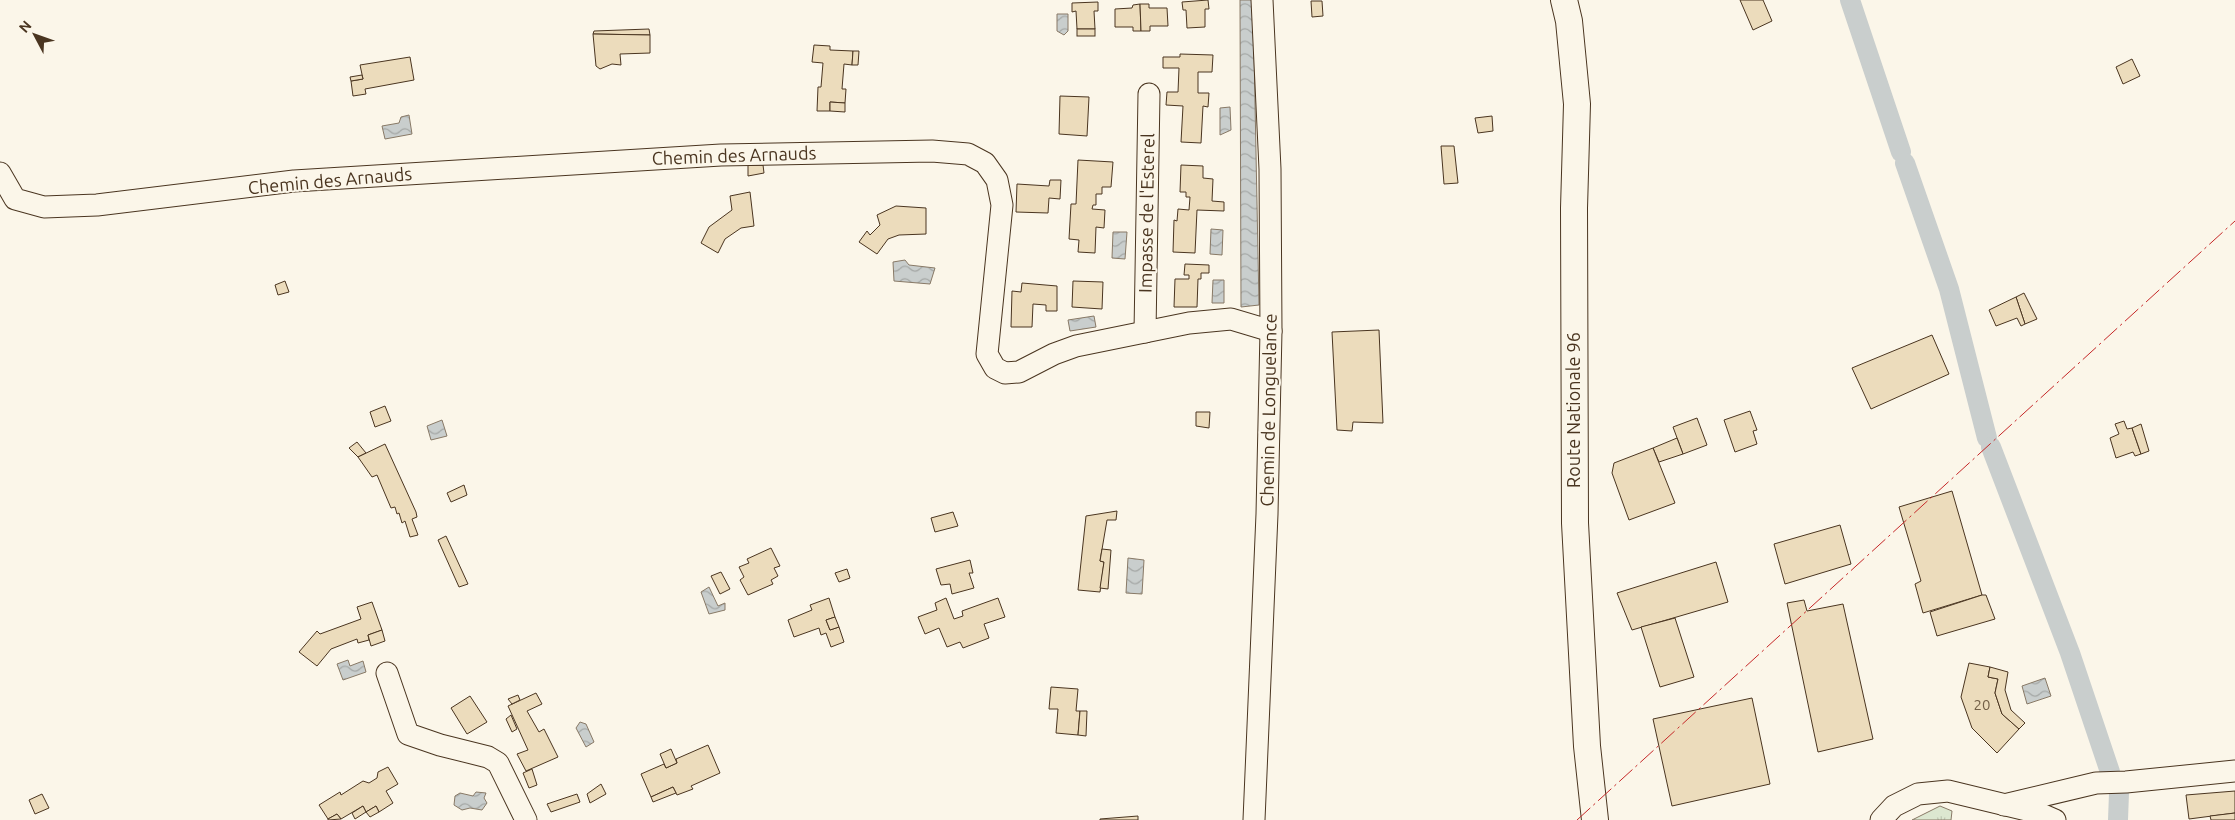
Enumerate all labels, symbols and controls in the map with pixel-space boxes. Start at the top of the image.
north arrow [10,10,60,60]
text: N [16,17,35,36]
street label: Impasse de l'Esterel [1135,133,1157,293]
street label: Chemin des Arnauds [651,142,817,168]
street label: Chemin des Arnauds [247,163,413,197]
street label: Chemin de Longuelance [1256,313,1280,507]
street label: Route Nationale 96 [1563,332,1583,488]
house number: 20 [1974,696,1990,713]

